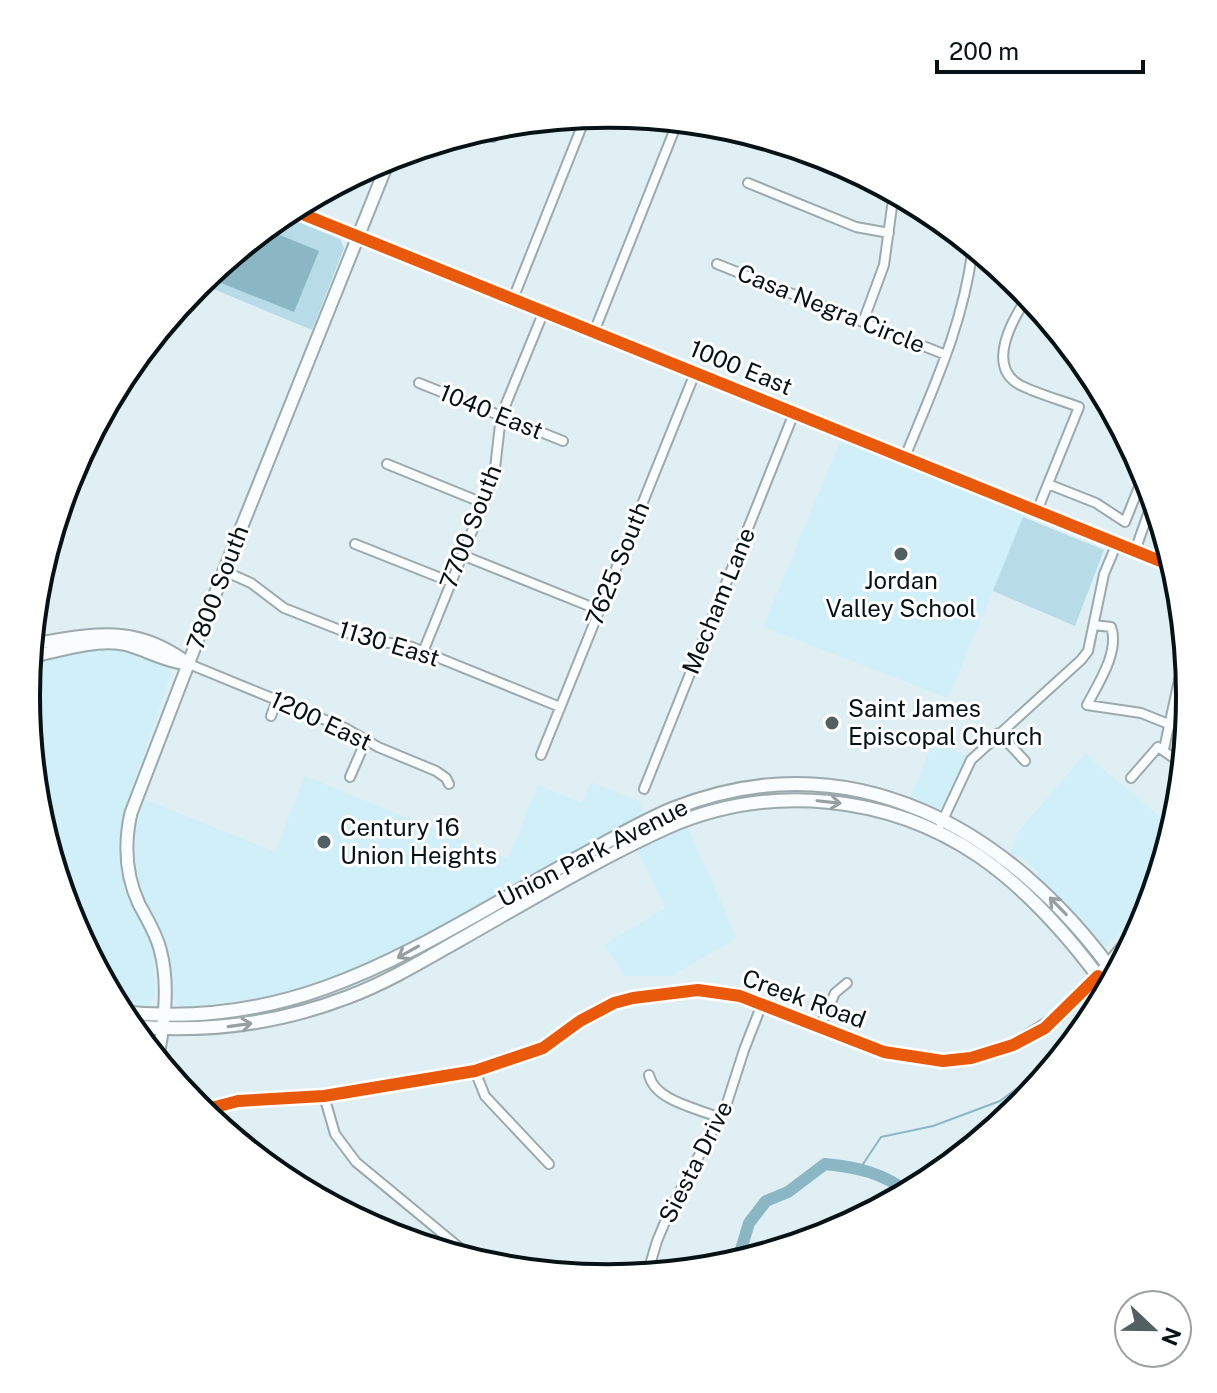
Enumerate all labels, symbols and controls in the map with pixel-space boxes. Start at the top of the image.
scale bar [937,24,1143,74]
text: 200 m [949,37,1019,65]
street label: Casa Negra Circle [733,258,929,359]
street label: 1000 East [686,334,797,400]
street label: 1040 East [436,378,547,444]
street label: 7700 South [434,461,507,593]
street label: 7625 South [580,498,655,630]
street label: 7800 South [181,521,254,654]
street label: Mecham Lane [676,523,760,678]
marker: Jordan Valley School [892,545,910,563]
place label: Jordan Valley School [825,566,977,622]
street label: 1130 East [335,614,443,672]
street label: 1200 East [266,685,376,756]
place label: Saint James Episcopal Church [848,694,1042,750]
marker: Saint James Episcopal Church [823,714,841,732]
street label: Union Park Avenue [493,792,692,912]
one-way arrow [815,795,842,810]
place label: Century 16 Union Heights [340,813,497,869]
marker: Century 16 Union Heights [315,833,333,851]
one-way arrow [1048,896,1067,916]
one-way arrow [397,944,420,960]
street label: Creek Road [739,963,870,1033]
one-way arrow [227,1017,252,1032]
street label: Siesta Drive [652,1096,738,1227]
north arrow [1113,1289,1193,1369]
text: N [1156,1324,1187,1349]

